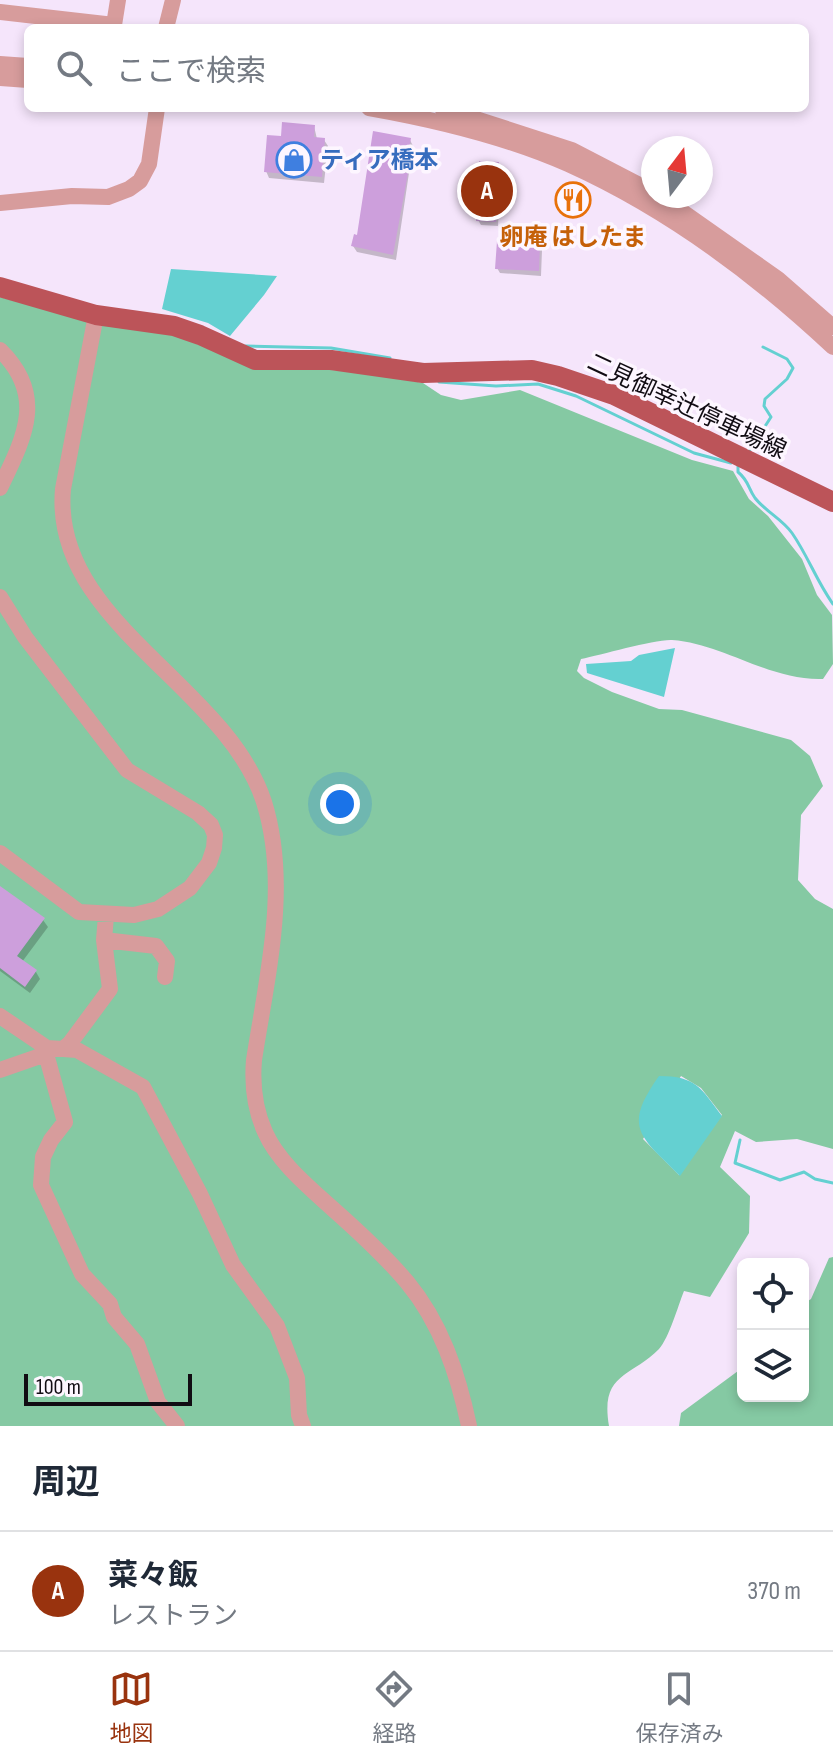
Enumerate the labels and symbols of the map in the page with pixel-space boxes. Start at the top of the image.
north arrow [641,136,713,208]
shop icon: ティア橋本 [275,141,313,179]
place label: ティア橋本 [320,146,439,175]
pin: A [461,161,513,221]
restaurant icon: 卵庵 はしたま [554,181,592,219]
place label: 卵庵 はしたま [499,223,647,252]
street label: 二見御幸辻停車場線 [583,348,791,465]
your location [320,784,360,824]
scale bar [24,1370,192,1406]

